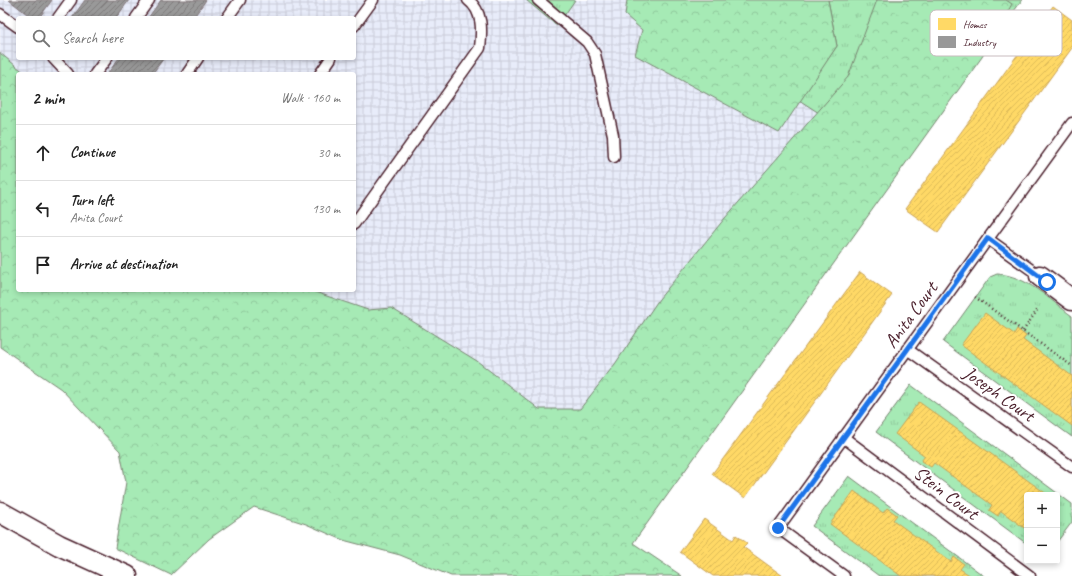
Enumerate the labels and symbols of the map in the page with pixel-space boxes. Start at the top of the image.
legend [930,10,1062,56]
text: Homes [963,17,988,31]
text: Industry [963,35,997,49]
route start [1038,273,1056,291]
street label: Anita Court [879,276,944,353]
street label: Joseph Court [958,360,1041,428]
street label: Stein Court [909,461,984,526]
route end [769,519,787,537]

